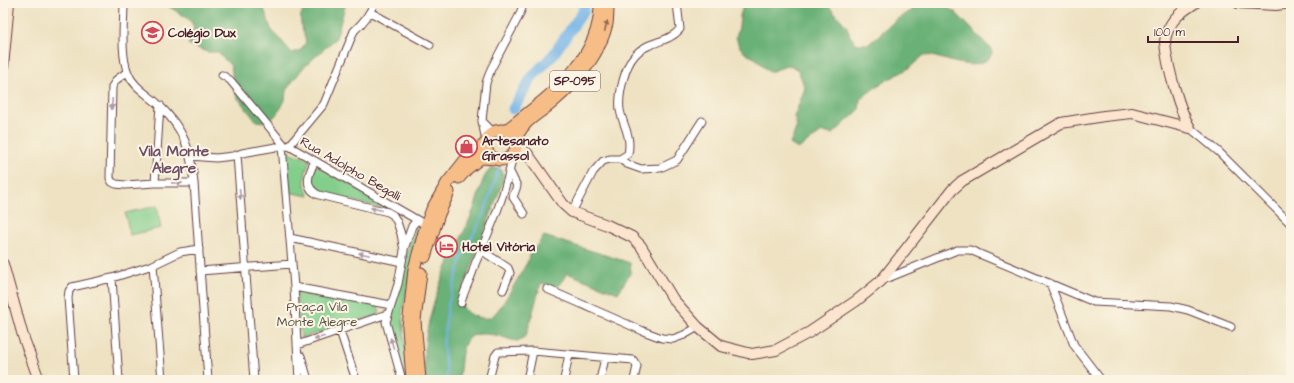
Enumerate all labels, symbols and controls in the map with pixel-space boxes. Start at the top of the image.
scale bar [1148,18,1238,44]
school or university icon: Colégio Dux [140,19,166,45]
one-way arrow [603,20,609,32]
place label: Colégio Dux [168,24,237,44]
text: 100 m [1154,24,1185,41]
road number: SP-095 [550,71,600,91]
one-way arrow [109,98,115,111]
place label: Artesanato Girassol [482,132,549,165]
street label: Rua Adolpho Begalli [296,133,404,206]
shop icon: Artesanato Girassol [453,134,479,160]
district label: Vila Monte Alegre [138,141,209,181]
one-way arrow [171,180,184,186]
one-way arrow [237,188,244,200]
one-way arrow [370,206,382,212]
hotel icon: Hotel Vitória [434,233,460,259]
place label: Hotel Vitória [462,238,536,256]
one-way arrow [358,250,370,256]
park label: Praça Vila Monte Alegre [277,298,357,332]
one-way arrow [312,335,324,341]
one-way arrow [389,336,395,348]

